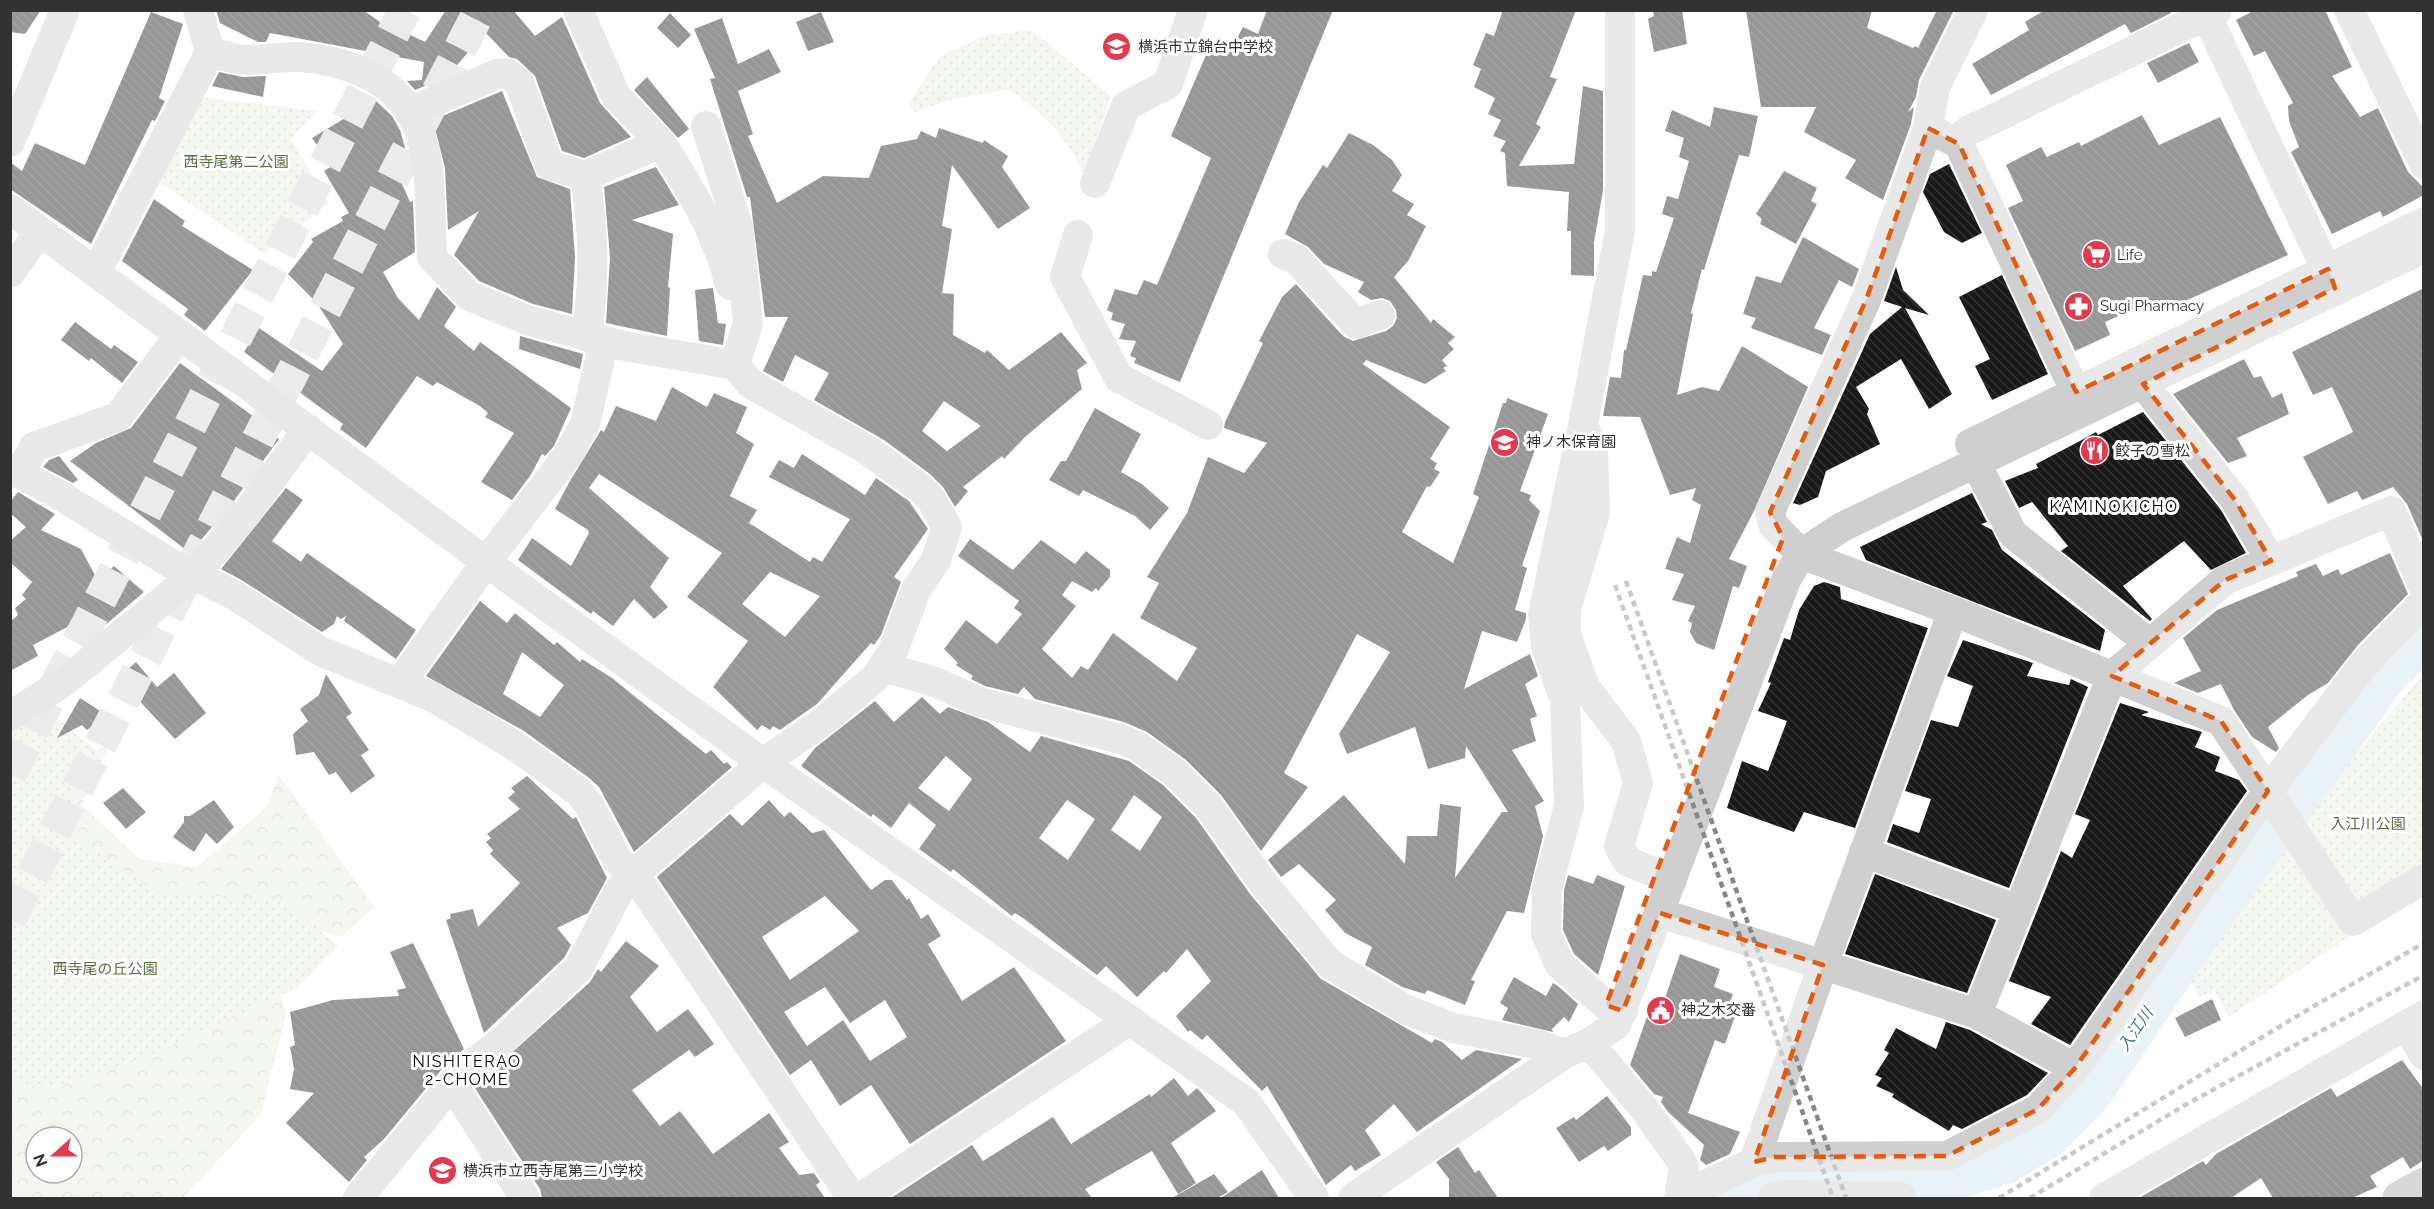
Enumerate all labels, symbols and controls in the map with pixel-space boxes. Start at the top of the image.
school or university icon: 横浜市立錦台中学校 [1101,31,1133,63]
place label: 横浜市立錦台中学校 [1138,38,1273,56]
park label: 西寺尾第二公園 [183,153,289,171]
supermarket icon: Life [2080,239,2112,271]
place label: Life [2117,246,2143,264]
pharmacy icon: Sugi Pharmacy [2063,290,2095,322]
place label: Sugi Pharmacy [2100,297,2204,315]
school or university icon: 神ノ木保育園 [1489,426,1521,458]
place label: 神ノ木保育園 [1526,433,1616,451]
restaurant icon: 餃子の雪松 [2078,435,2110,467]
place label: 餃子の雪松 [2115,442,2190,460]
district label: KAMINOKICHO [2049,497,2179,516]
park label: 入江川公園 [2330,815,2406,833]
park label: 西寺尾の丘公園 [52,960,158,978]
public building icon: 神之木交番 [1644,994,1676,1026]
place label: 神之木交番 [1681,1001,1756,1019]
water label: 入江川 [2114,1002,2158,1054]
district label: NISHITERAO 2-CHOME [412,1052,522,1089]
north arrow [24,1125,84,1185]
text: N [29,1151,52,1169]
school or university icon: 横浜市立西寺尾第二小学校 [426,1155,458,1187]
place label: 横浜市立西寺尾第二小学校 [463,1162,643,1180]

